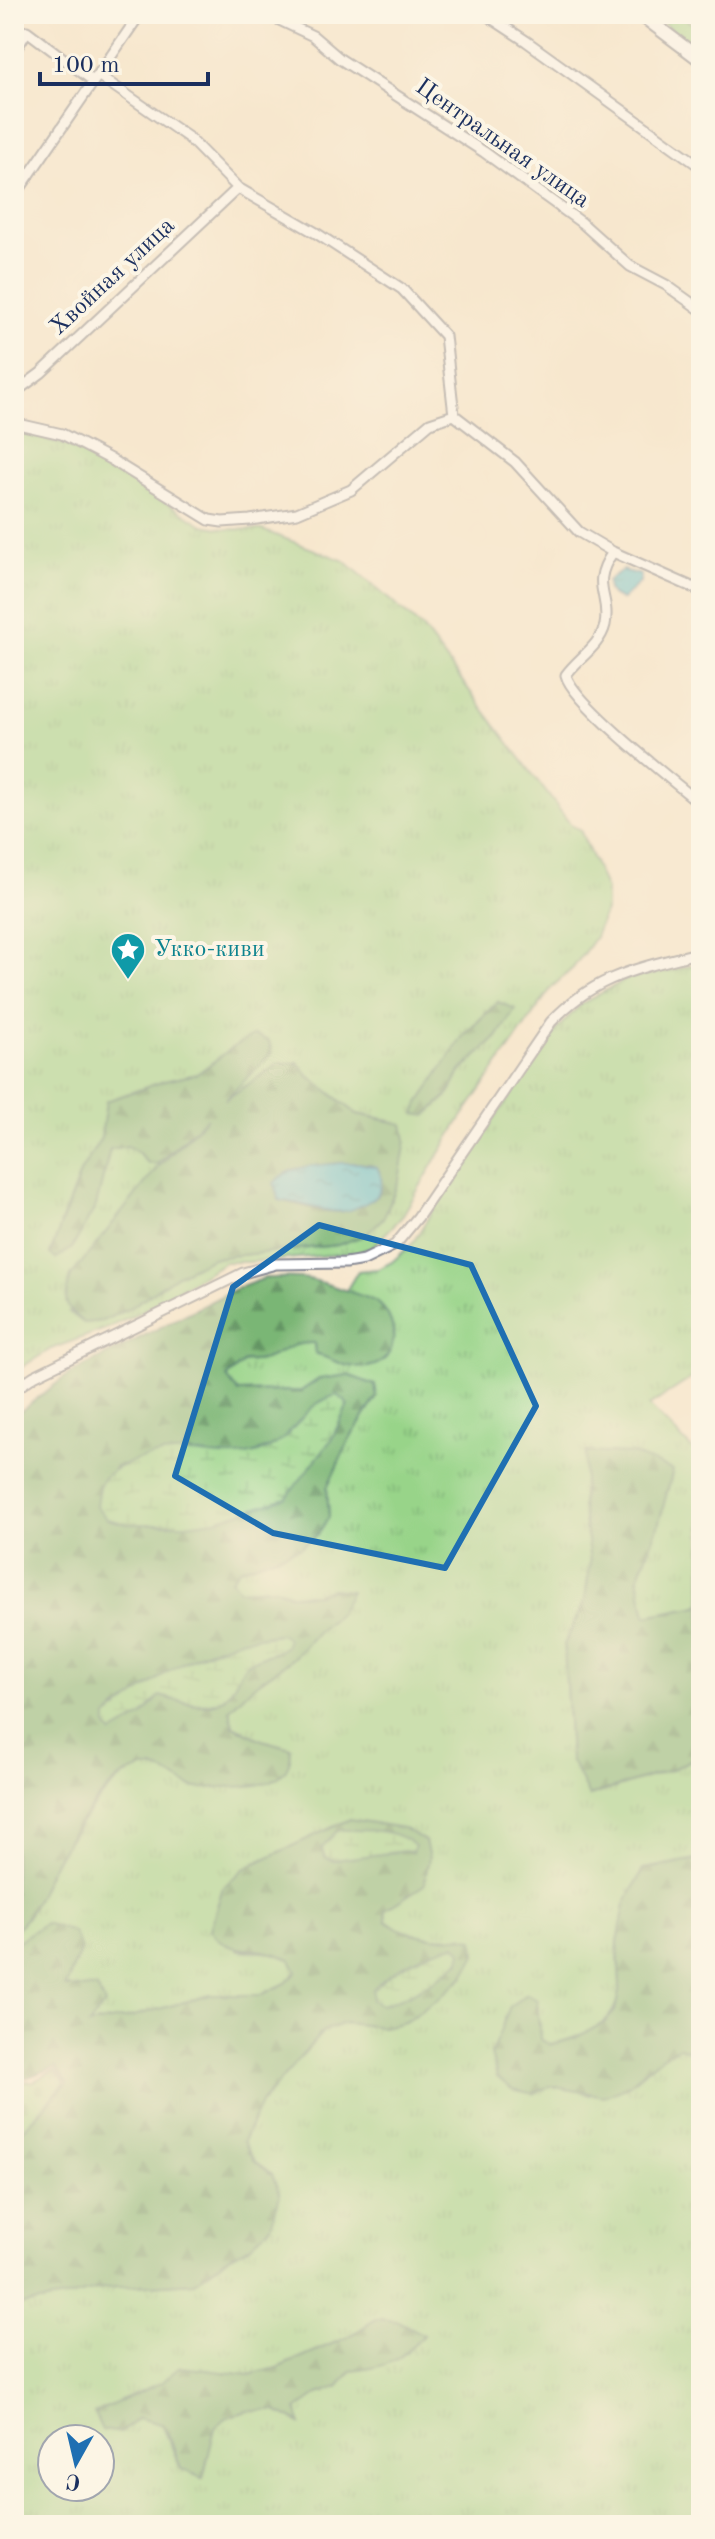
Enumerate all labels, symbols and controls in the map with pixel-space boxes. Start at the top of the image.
scale bar [40,36,208,86]
text: 100 m [52,54,120,78]
street label: Центральная улица [410,75,594,213]
street label: Хвойная улица [46,214,180,340]
place icon: Укко-киви [109,931,147,981]
place label: Укко-киви [154,938,265,962]
north arrow [36,2423,116,2503]
text: С [65,2469,82,2493]

